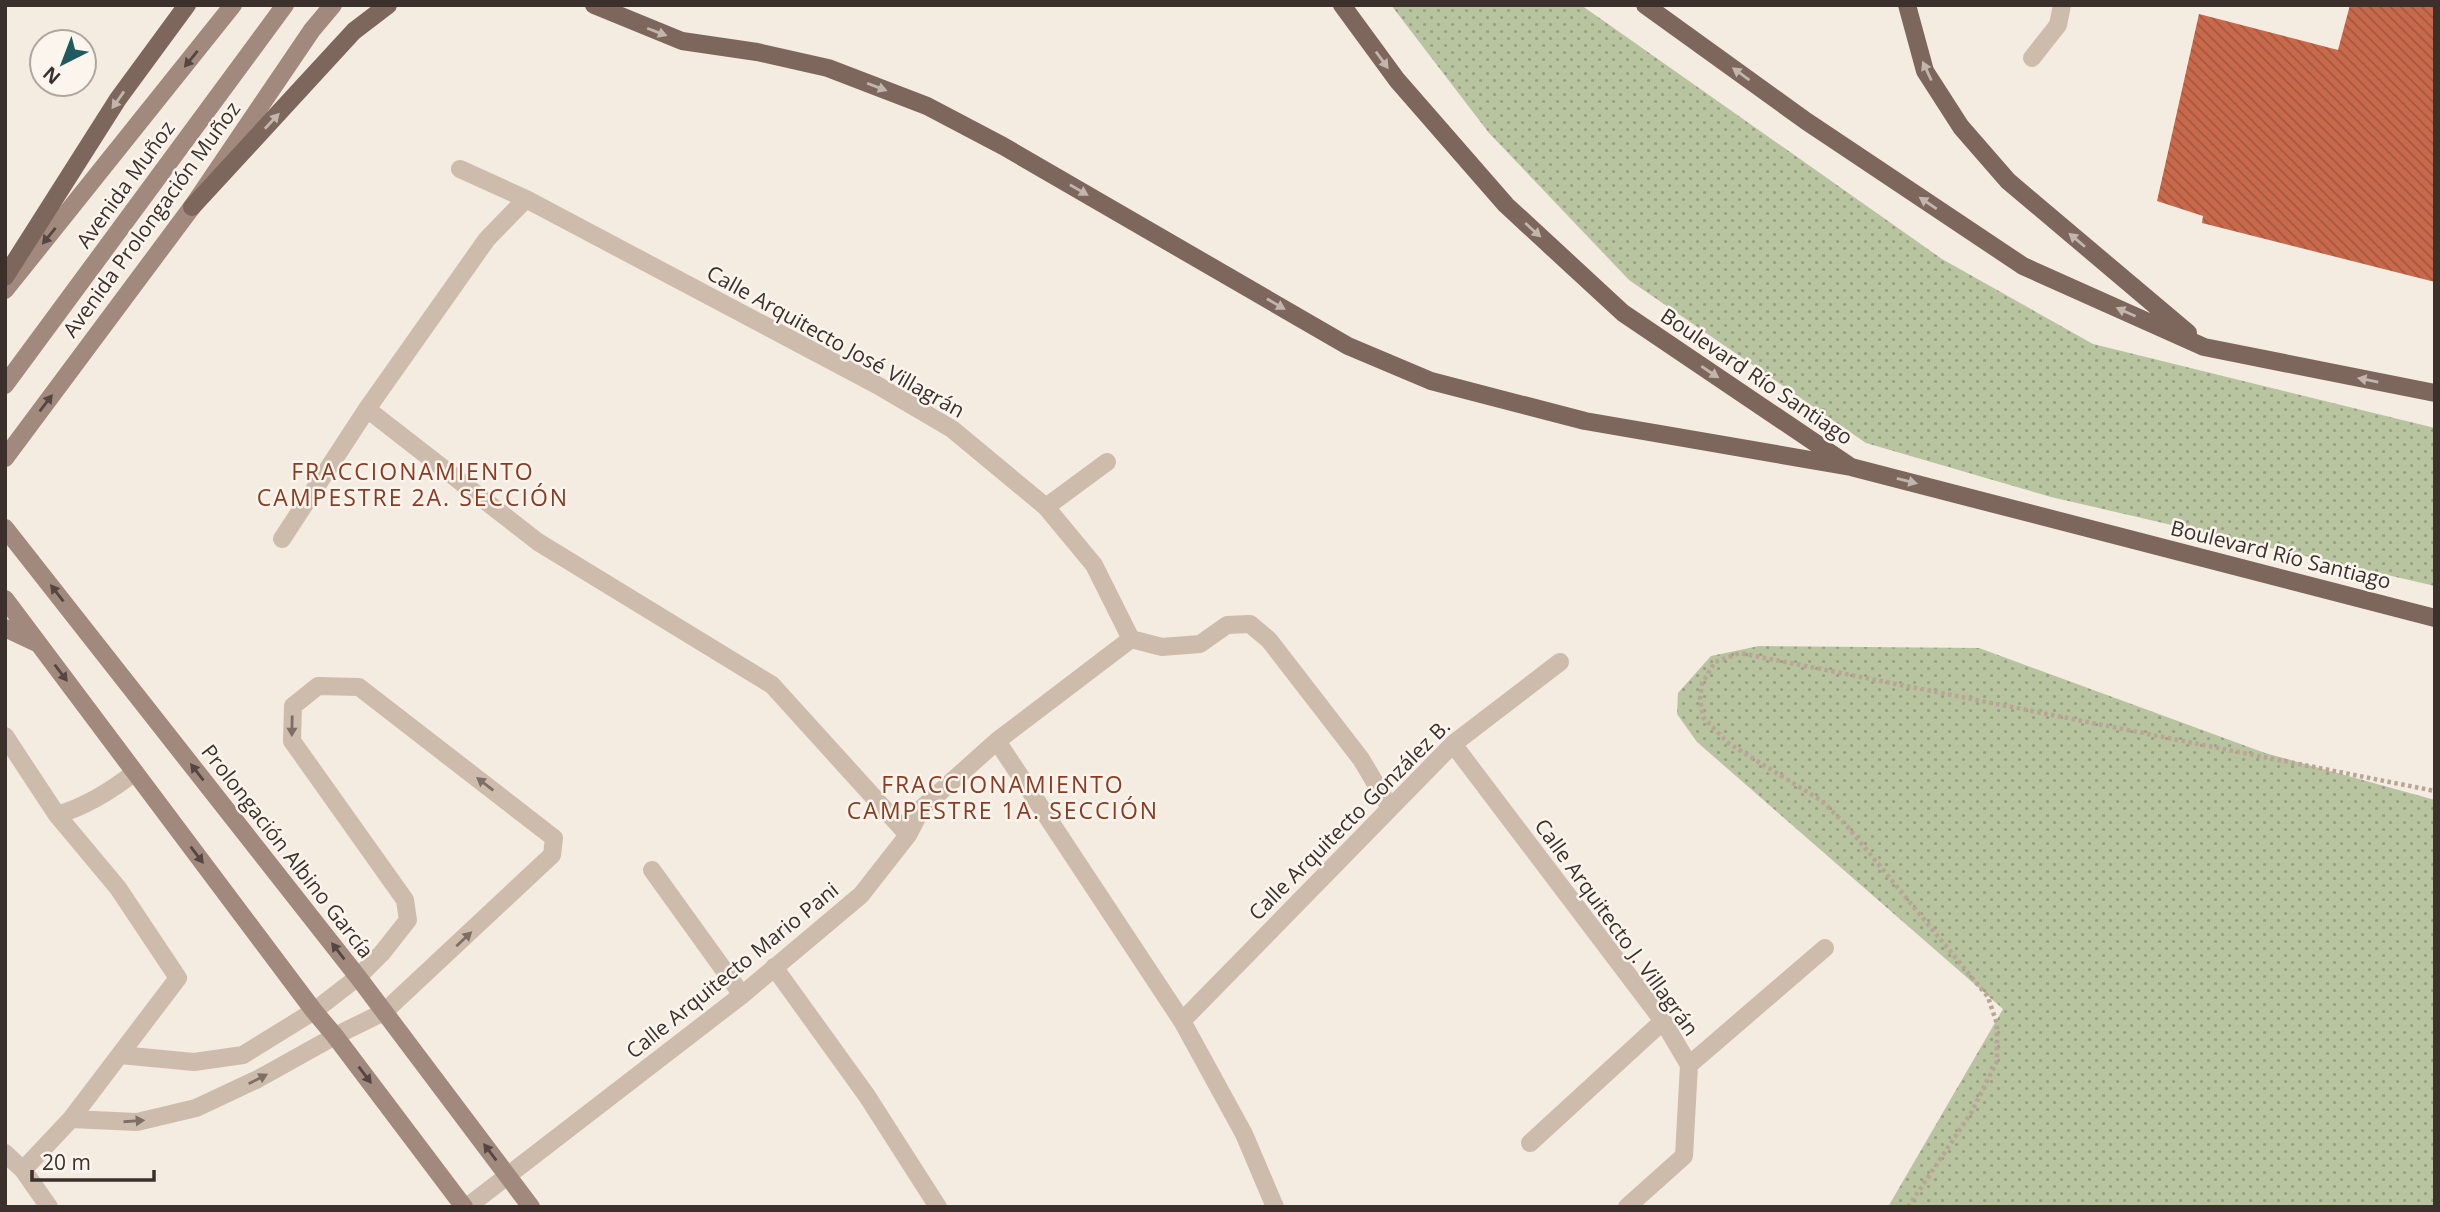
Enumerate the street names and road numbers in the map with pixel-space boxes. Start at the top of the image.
street label: Avenida Prolongación Muñoz [56,95,246,342]
street label: Avenida Muñoz [69,115,181,253]
street label: Calle Arquitecto José Villagrán [702,258,970,424]
street label: Boulevard Río Santiago [1655,301,1859,451]
street label: Boulevard Río Santiago [2168,513,2394,595]
street label: Calle Arquitecto González B. [1242,712,1456,926]
street label: Prolongación Albino García [196,738,380,964]
street label: Calle Arquitecto J. Villagrán [1529,813,1705,1041]
street label: Calle Arquitecto Mario Pani [620,876,844,1064]

